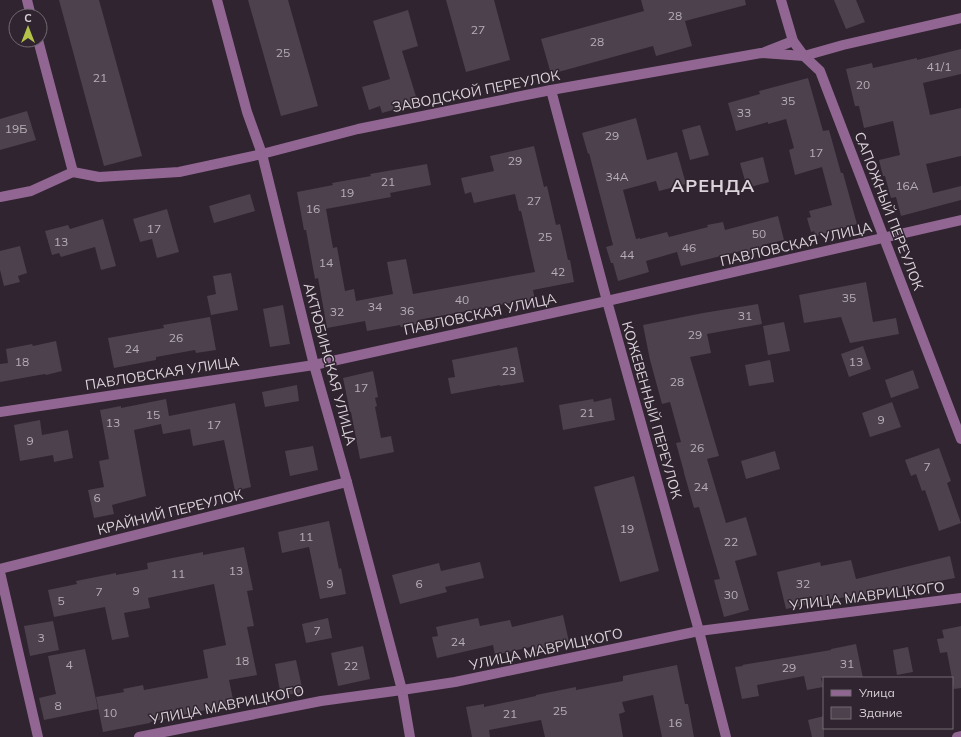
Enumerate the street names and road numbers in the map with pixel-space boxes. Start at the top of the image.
street label: ЗАВОДСКОЙ ПЕРЕУЛОК [391,66,562,116]
street label: САПОЖНЫЙ ПЕРЕУЛОК [850,129,928,294]
street label: ПАВЛОВСКАЯ УЛИЦА [718,218,874,270]
street label: АКТЮБИНСКАЯ УЛИЦА [300,281,361,448]
street label: ПАВЛОВСКАЯ УЛИЦА [402,289,559,339]
street label: КОЖЕВЕННЫЙ ПЕРЕУЛОК [618,319,686,502]
street label: ПАВЛОВСКАЯ УЛИЦА [84,352,241,394]
street label: КРАЙНИЙ ПЕРЕУЛОК [95,485,246,539]
street label: УЛИЦА МАВРИЦКОГО [787,578,946,615]
street label: УЛИЦА МАВРИЦКОГО [467,624,624,674]
street label: УЛИЦА МАВРИЦКОГО [147,681,306,729]

